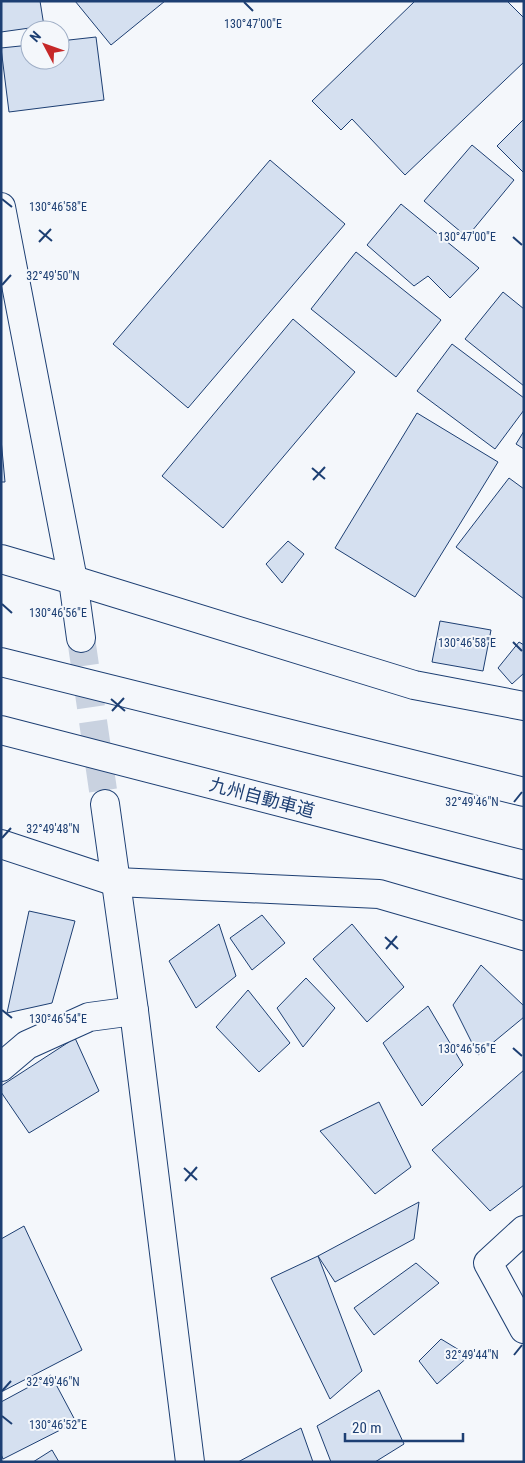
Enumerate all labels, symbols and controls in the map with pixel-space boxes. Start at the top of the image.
text: 130°47'00"E [224,17,282,31]
north arrow [20,20,70,70]
text: N [26,28,44,45]
text: 130°46'58"E [29,200,87,214]
text: 130°47'00"E [438,230,496,244]
text: 32°49'50"N [26,269,80,283]
text: 130°46'56"E [29,606,87,620]
text: 130°46'58"E [438,636,496,650]
street label: 九州自動車道 [207,773,317,822]
text: 32°49'46"N [445,795,499,809]
text: 32°49'48"N [26,822,80,836]
text: 130°46'54"E [29,1012,87,1026]
text: 130°46'56"E [438,1042,496,1056]
text: 32°49'44"N [445,1348,499,1362]
text: 32°49'46"N [26,1375,80,1389]
scale bar [345,1410,462,1442]
text: 130°46'52"E [29,1418,87,1432]
text: 20 m [352,1419,382,1437]

